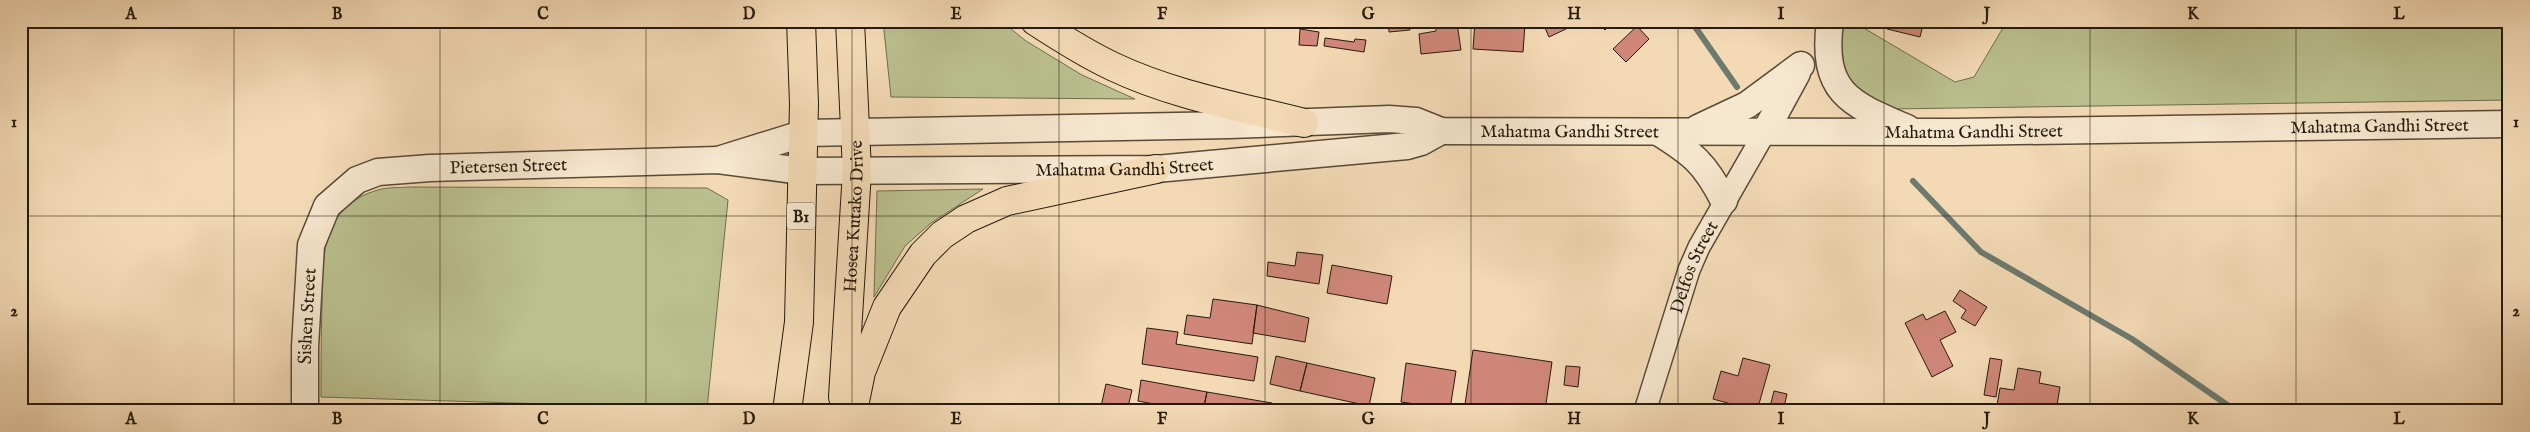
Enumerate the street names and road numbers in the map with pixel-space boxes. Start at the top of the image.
street label: Mahatma Gandhi Street [2290,115,2469,140]
street label: Mahatma Gandhi Street [1885,120,2063,145]
street label: Mahatma Gandhi Street [1481,121,1659,144]
street label: Hosea Kutako Drive [839,140,870,293]
street label: Pietersen Street [449,154,567,180]
street label: Mahatma Gandhi Street [1035,154,1215,183]
road number: B1 [787,202,815,230]
street label: Delfos Street [1666,217,1725,317]
street label: Sishen Street [295,267,323,364]

